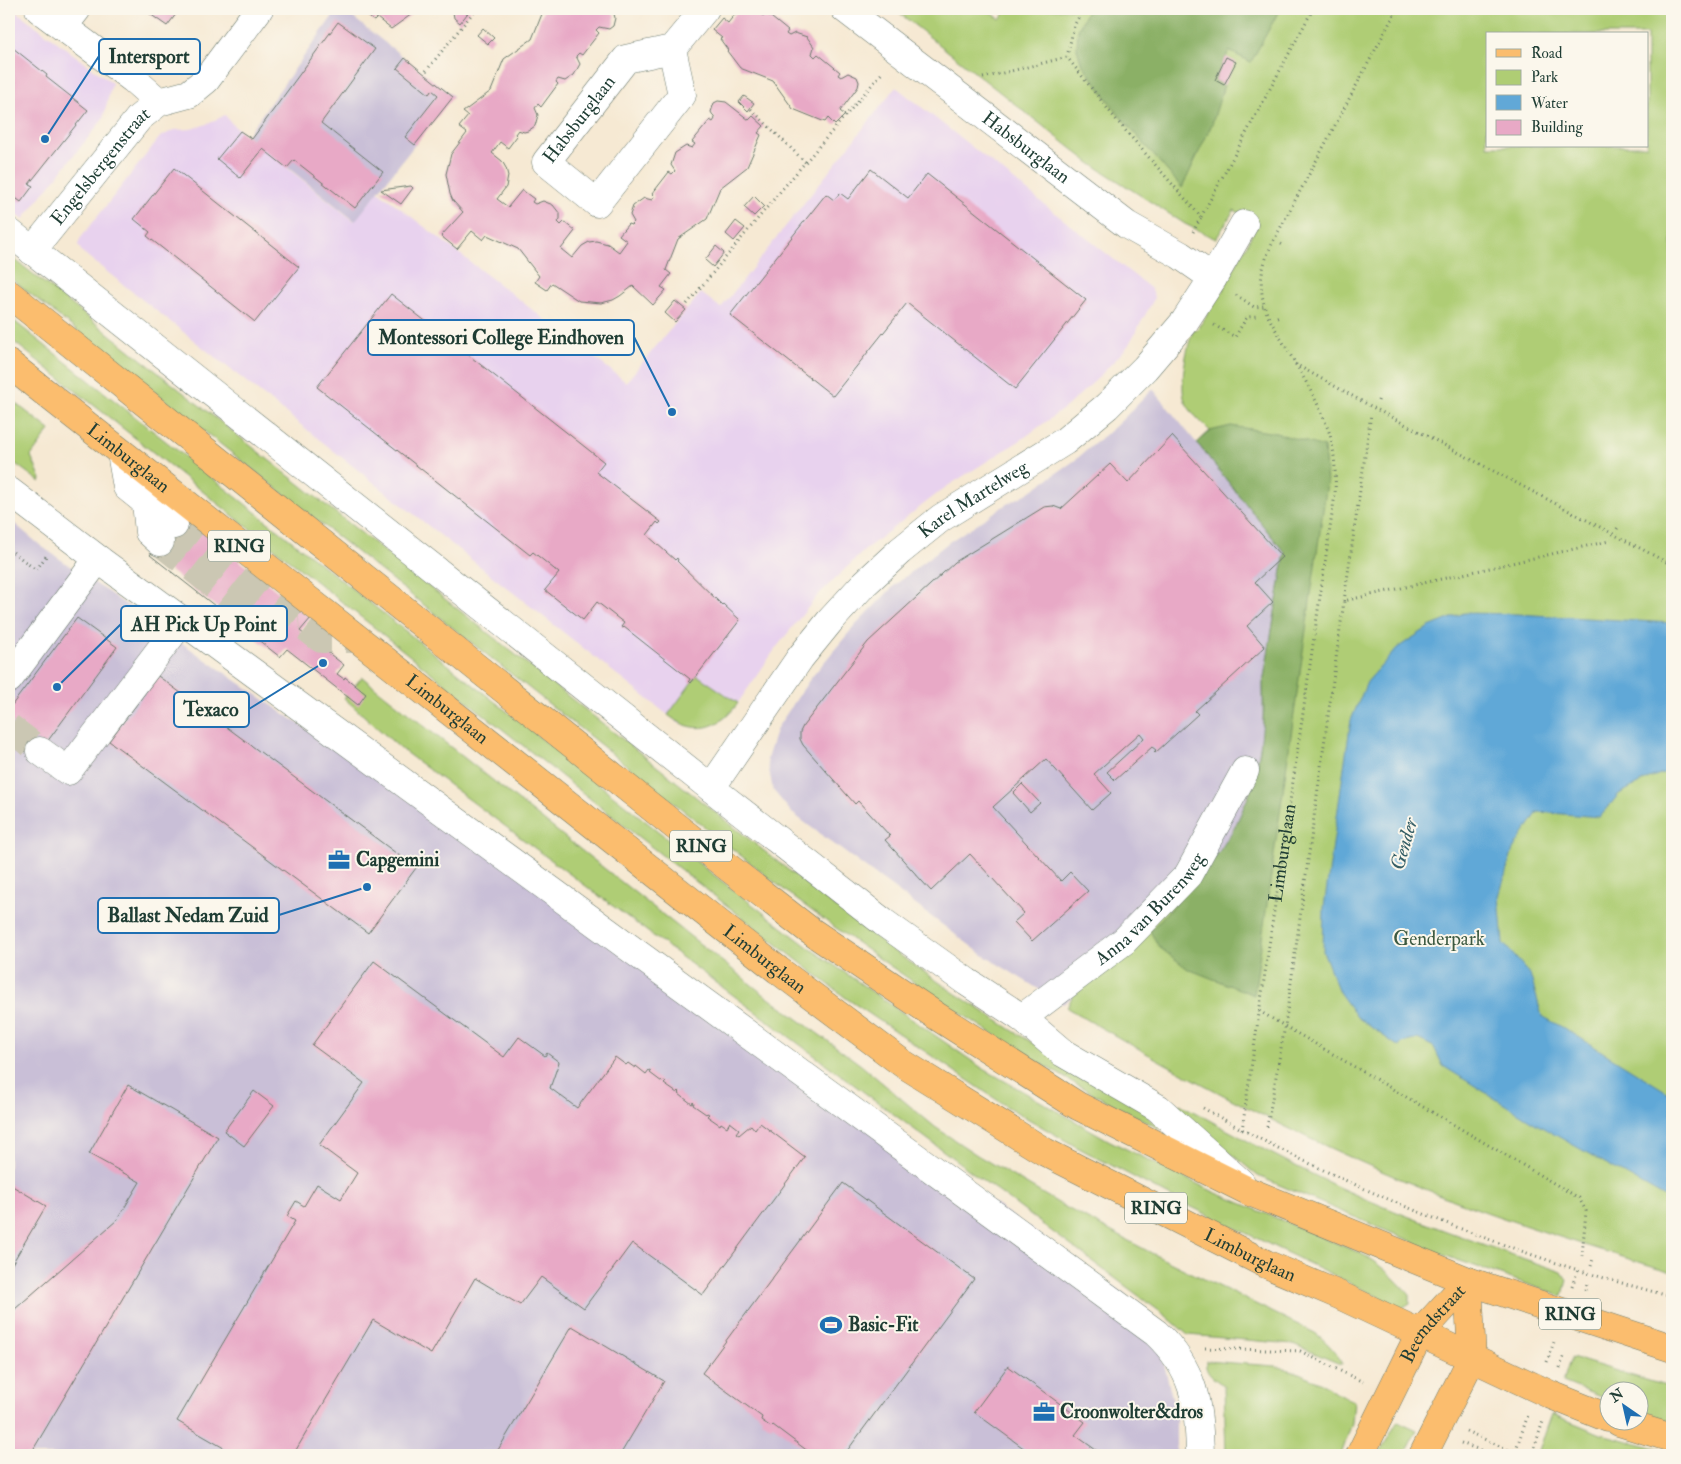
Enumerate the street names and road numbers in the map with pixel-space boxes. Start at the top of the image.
street label: Habsburglaan [537,70,621,168]
street label: Engelsbergenstraat [45,102,155,230]
street label: Habsburglaan [977,106,1075,189]
street label: Limburglaan [82,418,175,498]
street label: Karel Martelweg [913,455,1033,544]
road number: RING [208,530,270,562]
street label: Limburglaan [401,669,494,750]
street label: Limburglaan [1263,802,1302,904]
road number: RING [670,830,732,861]
street label: Anna van Burenweg [1089,848,1210,971]
street label: Limburglaan [718,919,811,999]
road number: RING [1125,1192,1187,1224]
street label: Limburglaan [1200,1223,1300,1287]
street label: Beemdstraat [1395,1279,1471,1367]
road number: RING [1539,1298,1601,1330]

